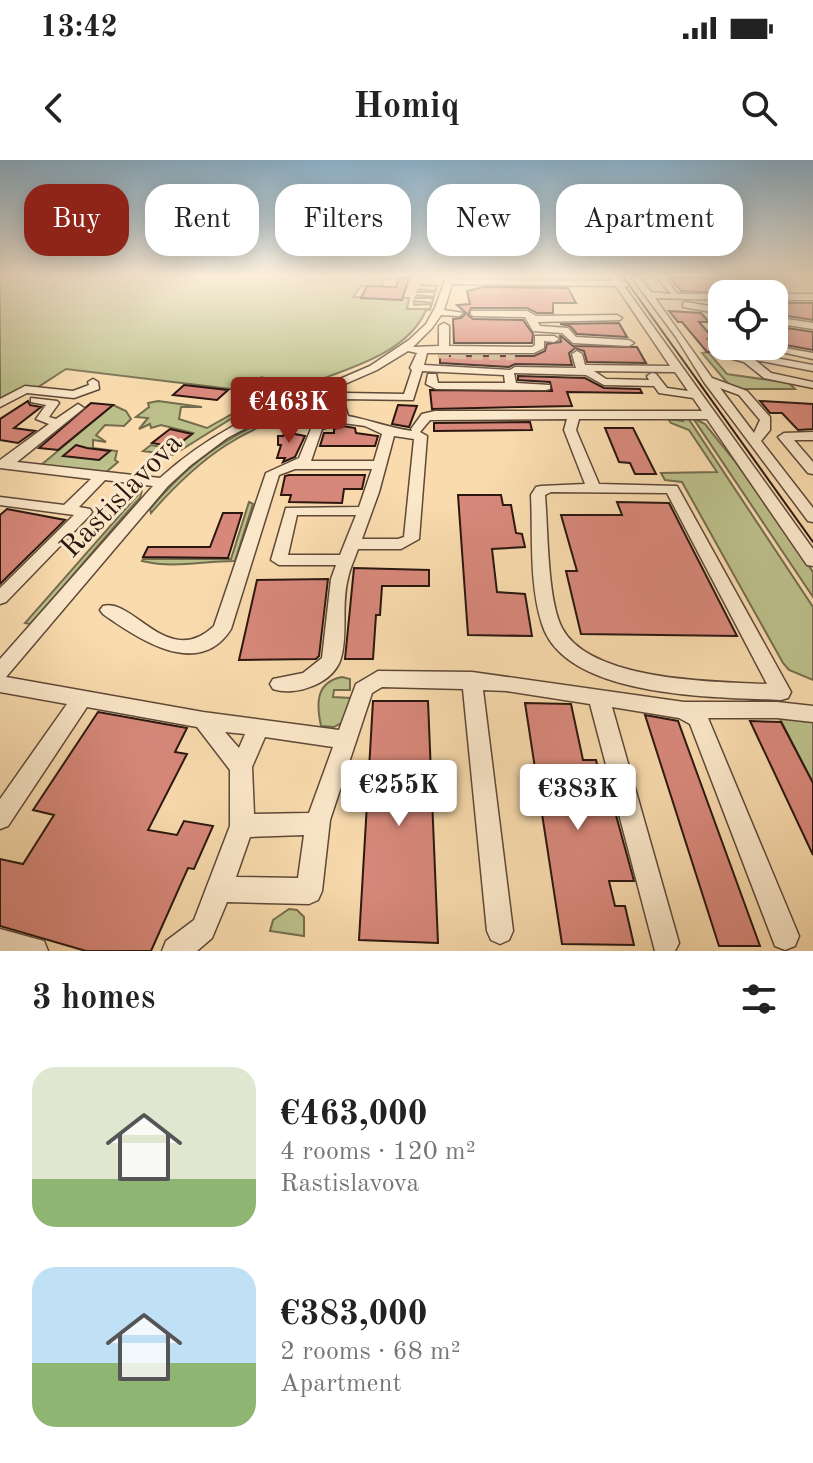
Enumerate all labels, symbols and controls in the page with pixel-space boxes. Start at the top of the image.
text: 13:42 [40,13,118,43]
icon: back [32,86,76,130]
icon: search [737,86,781,130]
text: Homiq [353,90,460,126]
chip: Buy [24,184,129,256]
chip: Rent [145,184,259,256]
chip: Filters [275,184,411,256]
chip: New [427,184,540,256]
chip: Apartment [556,184,743,256]
map controls [708,280,788,360]
button: locate [708,280,788,360]
pin: €463K [233,377,345,445]
text: €463K [249,390,329,416]
street label: Rastislavova [55,428,189,564]
pin: €255K [343,760,455,828]
pin: €383K [522,764,634,832]
text: €255K [359,773,439,799]
text: €383K [538,777,618,803]
icon: filters [737,977,781,1021]
text: 3 homes [32,982,155,1016]
text: €463,000 [280,1098,428,1132]
icon: home [96,1099,192,1195]
text: 4 rooms · 120 m² [280,1139,476,1165]
text: Rastislavova [280,1171,419,1197]
text: €383,000 [280,1298,428,1332]
icon: home [96,1299,192,1395]
text: 2 rooms · 68 m² [280,1339,461,1365]
text: Apartment [280,1371,402,1397]

